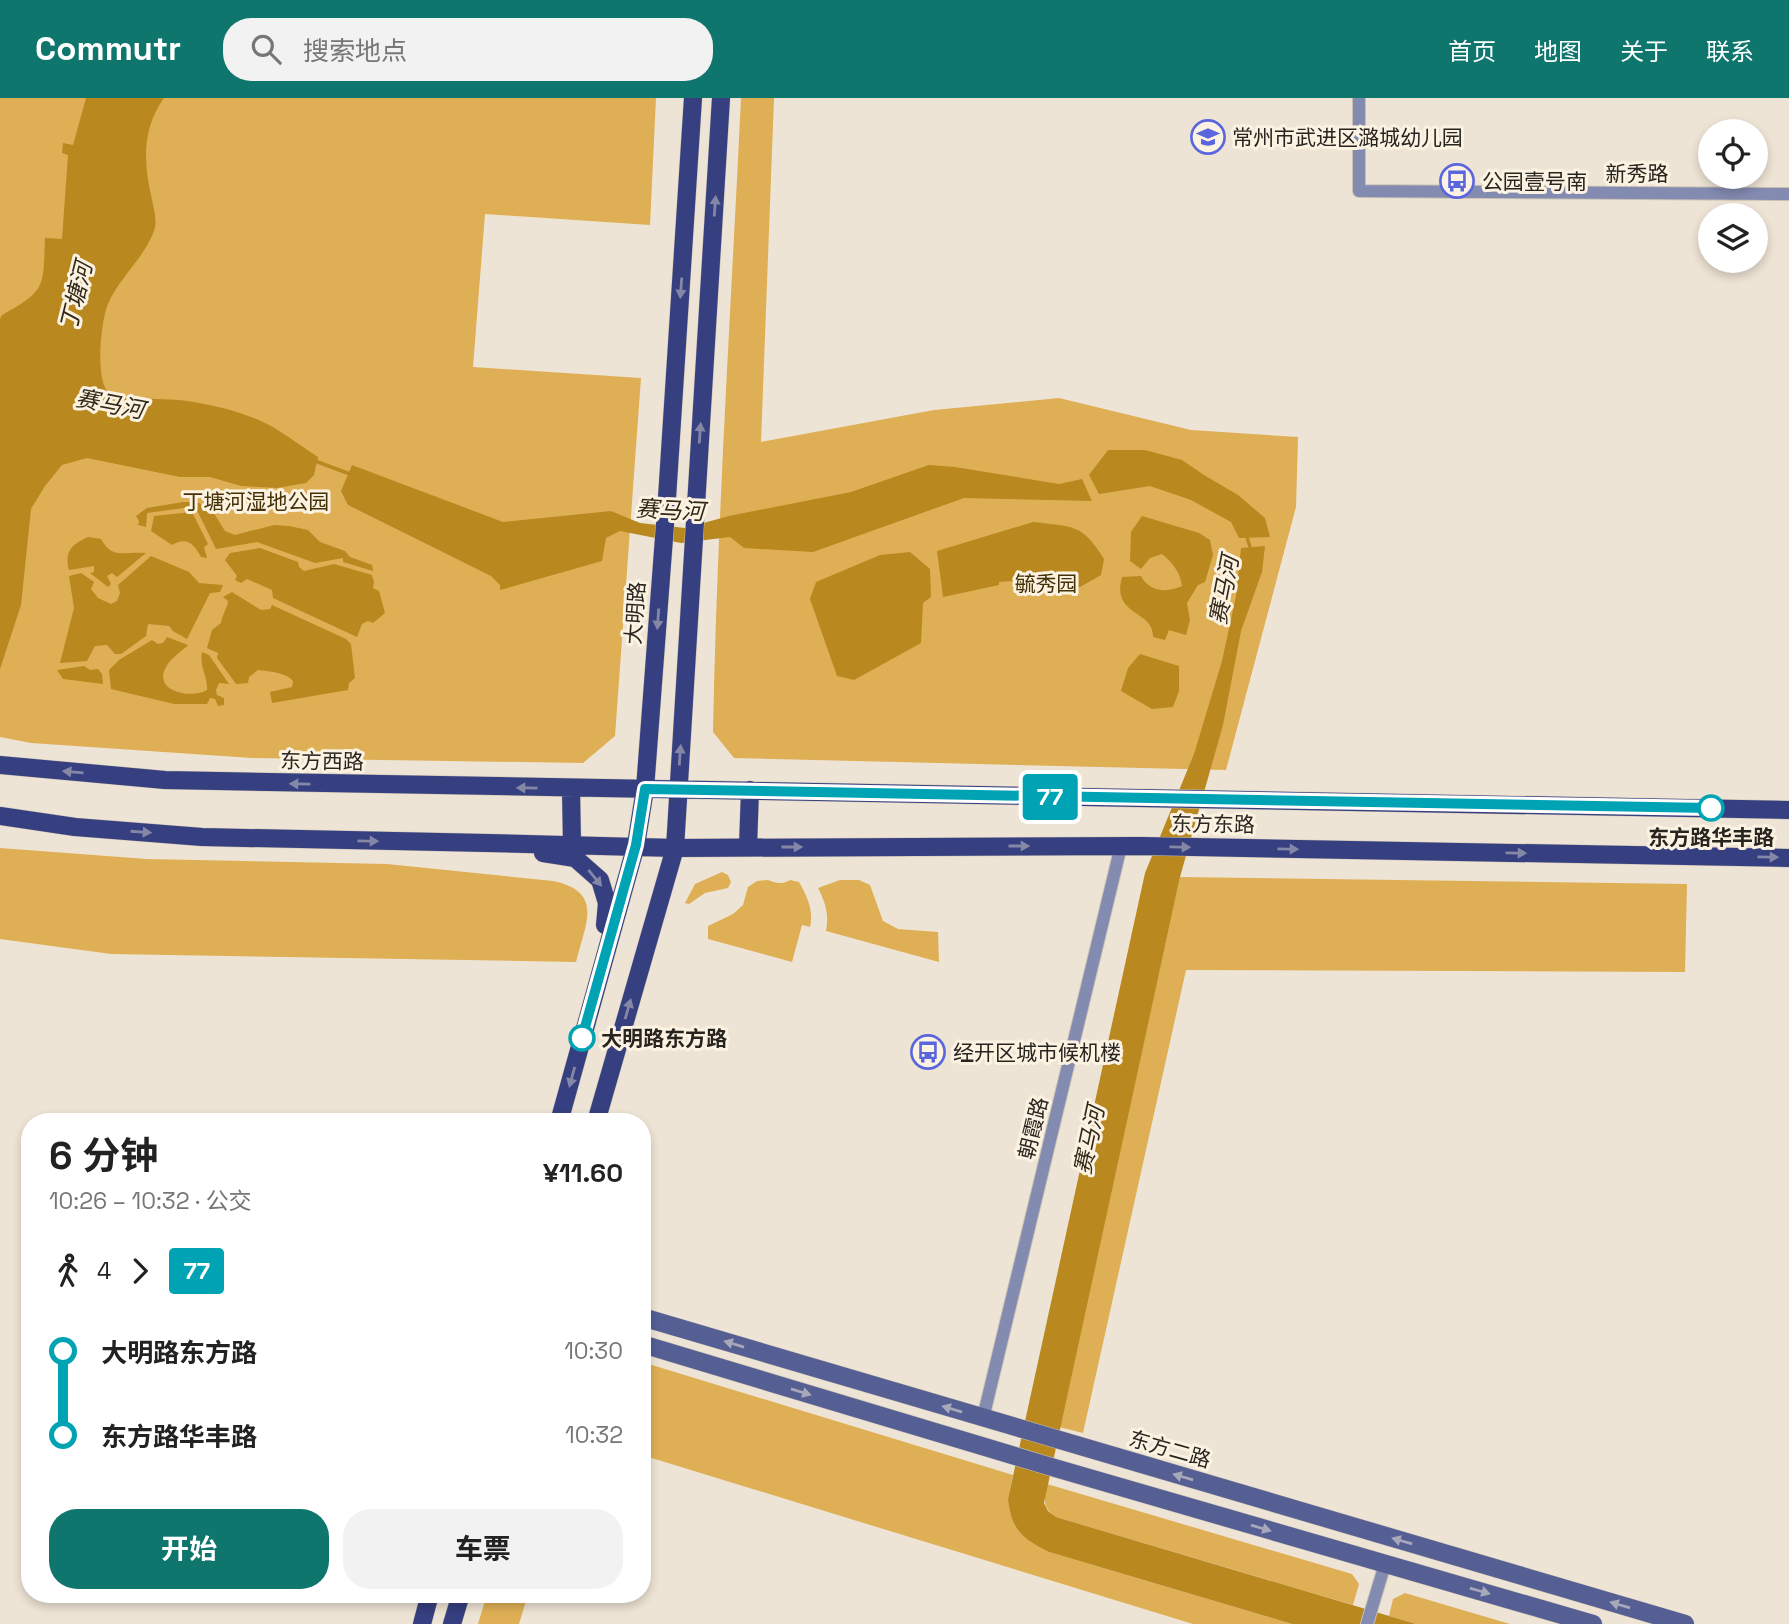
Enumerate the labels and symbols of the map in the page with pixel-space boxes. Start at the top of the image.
school or university icon: 常州市武进区潞城幼儿园 [1189,118,1227,156]
place label: 常州市武进区潞城幼儿园 [1232,124,1463,151]
street label: 新秀路 [1606,160,1669,187]
bus stop icon: 公园壹号南 [1438,162,1476,200]
place label: 公园壹号南 [1482,168,1587,195]
one-way arrow [710,195,721,217]
water label: 丁塘河 [53,255,100,333]
one-way arrow [675,278,686,300]
water label: 赛马河 [73,383,151,426]
one-way arrow [695,422,706,444]
park label: 丁塘河湿地公园 [183,488,330,515]
water label: 赛马河 [635,493,709,527]
water label: 赛马河 [1203,549,1246,627]
park label: 毓秀园 [1015,570,1078,597]
street label: 大明路 [619,581,651,645]
one-way arrow [652,608,663,630]
one-way arrow [675,744,686,766]
street label: 东方西路 [280,747,364,775]
one-way arrow [62,766,84,777]
line badge: 77 [1018,774,1082,820]
one-way arrow [289,778,311,789]
one-way arrow [516,782,538,794]
marker: 东方路华丰路 [1698,795,1724,821]
street label: 东方东路 [1171,810,1255,838]
place label: 东方路华丰路 [1648,824,1774,851]
one-way arrow [130,827,152,838]
one-way arrow [357,835,379,846]
one-way arrow [1009,840,1031,852]
one-way arrow [781,841,803,853]
one-way arrow [1170,841,1192,852]
one-way arrow [1278,843,1300,854]
one-way arrow [1505,847,1527,859]
one-way arrow [1757,852,1779,863]
one-way arrow [587,869,602,887]
one-way arrow [624,998,634,1019]
marker: 大明路东方路 [569,1025,595,1051]
place label: 大明路东方路 [601,1025,727,1052]
bus stop icon: 经开区城市候机楼 [909,1033,947,1071]
place label: 经开区城市候机楼 [953,1039,1121,1066]
one-way arrow [566,1066,576,1087]
street label: 朝霞路 [1012,1094,1054,1162]
water label: 赛马河 [1067,1099,1112,1177]
one-way arrow [723,1339,744,1349]
one-way arrow [791,1388,812,1398]
one-way arrow [941,1404,962,1414]
street label: 东方二路 [1126,1424,1214,1474]
one-way arrow [1172,1471,1193,1481]
one-way arrow [1251,1523,1273,1534]
one-way arrow [1391,1535,1412,1545]
one-way arrow [1470,1587,1491,1597]
one-way arrow [1609,1599,1630,1609]

